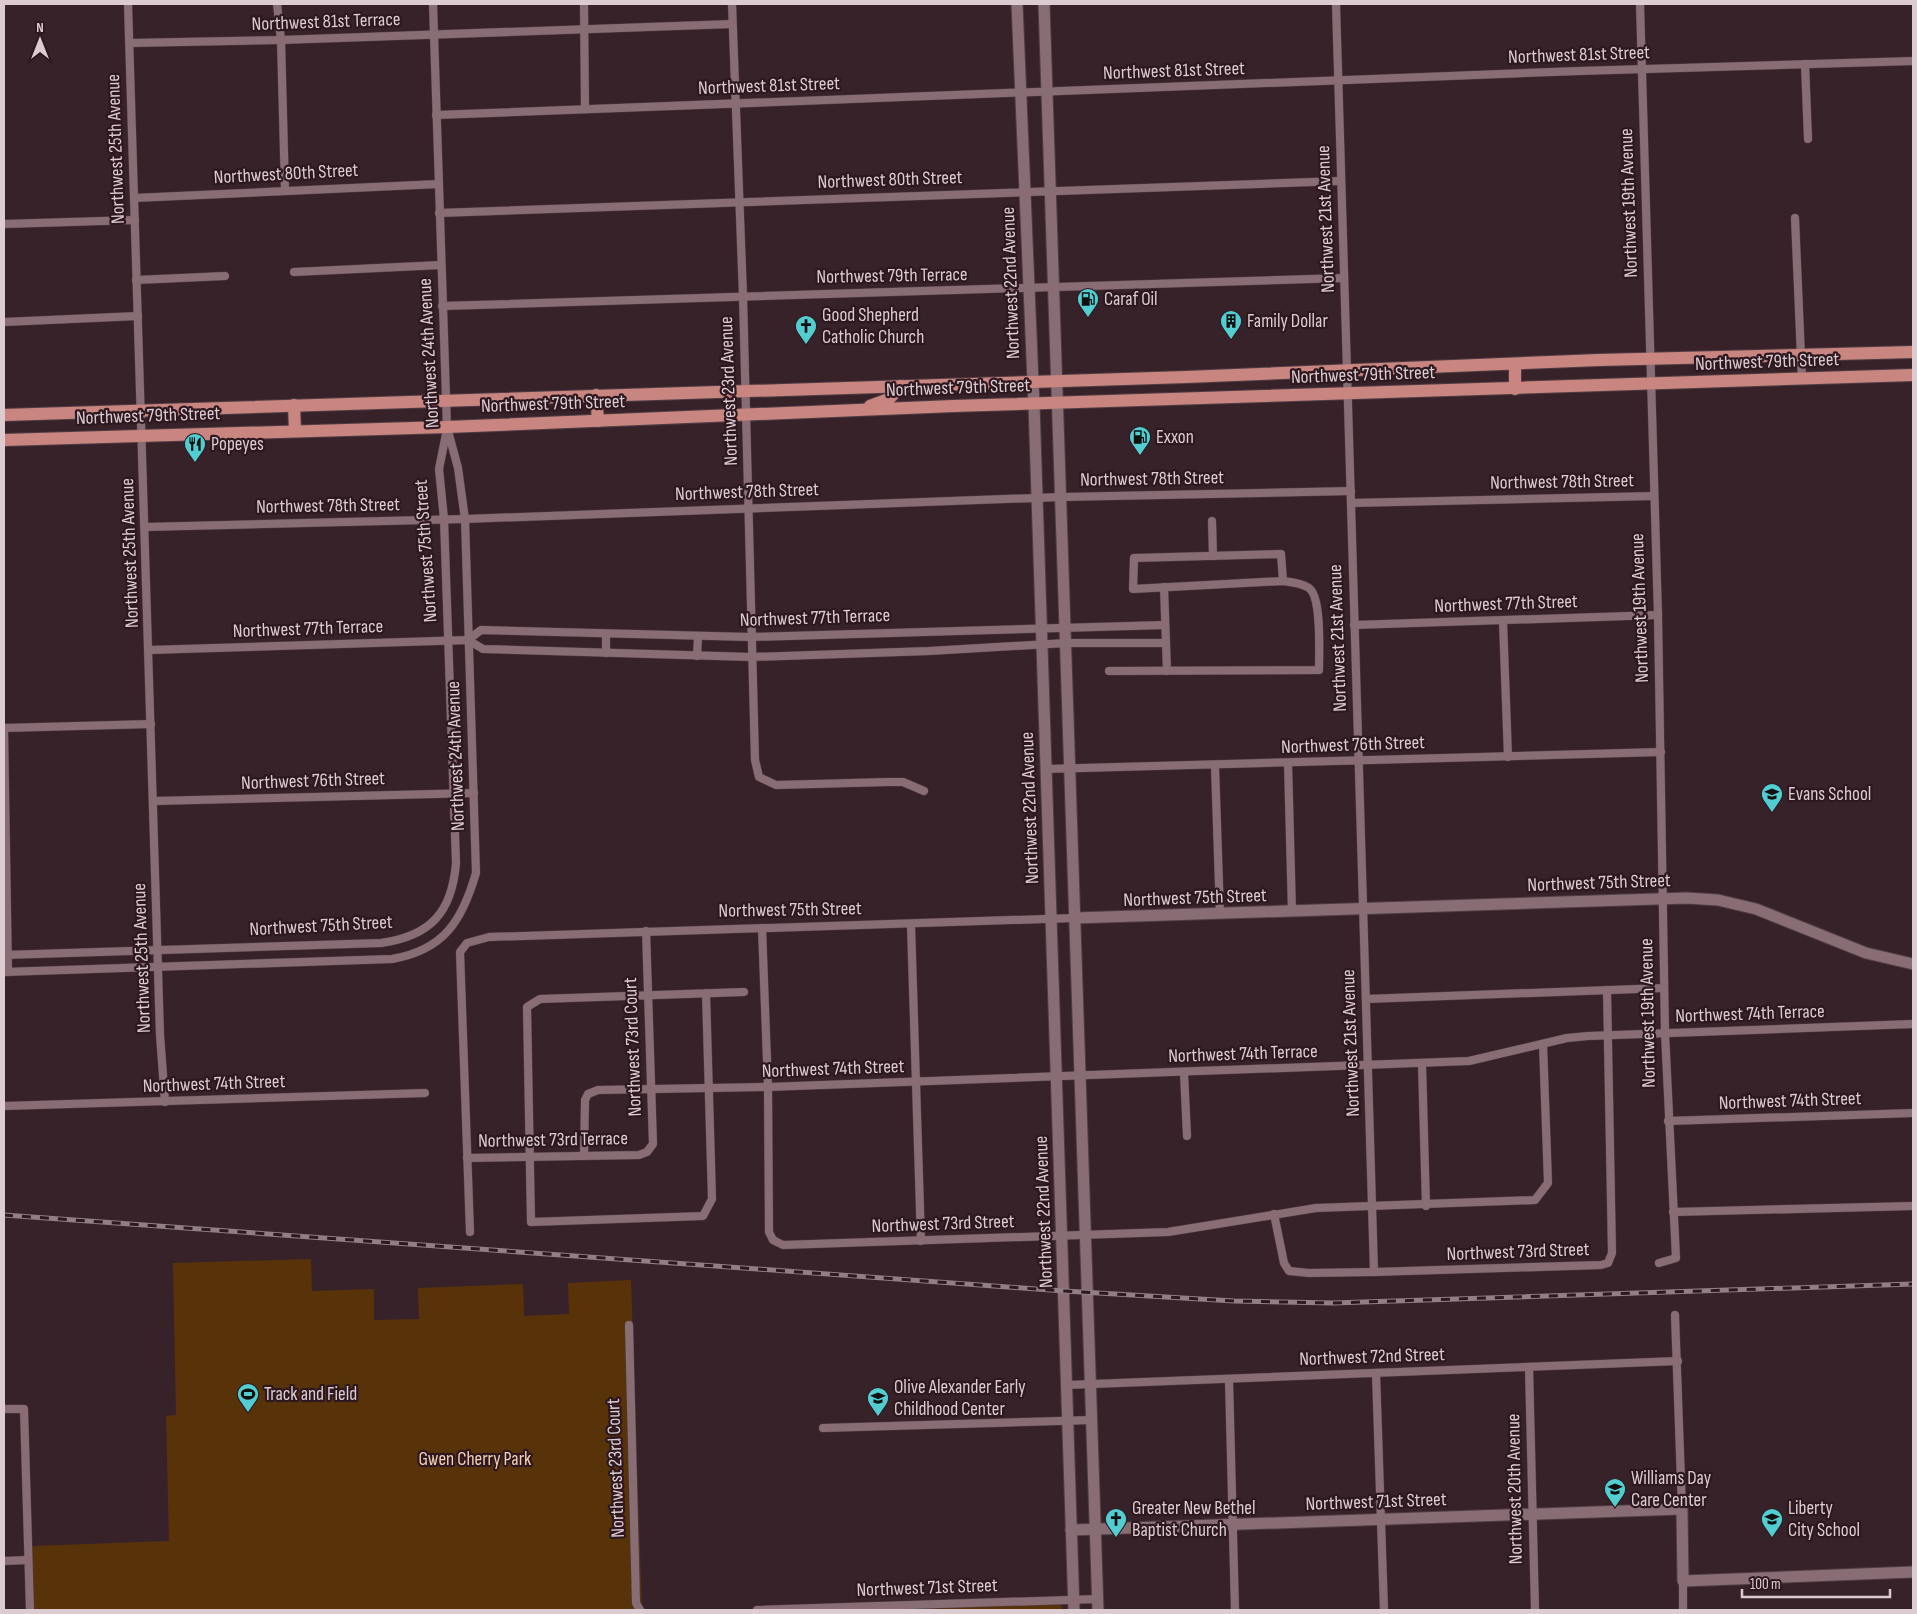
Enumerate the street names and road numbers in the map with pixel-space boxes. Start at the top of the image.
street label: Northwest 81st Terrace [251,8,401,36]
street label: Northwest 81st Street [1508,41,1650,69]
street label: Northwest 81st Street [1103,57,1245,85]
street label: Northwest 81st Street [698,72,840,100]
street label: Northwest 25th Avenue [102,74,130,224]
street label: Northwest 19th Avenue [1615,128,1643,278]
street label: Northwest 21st Avenue [1312,145,1340,293]
street label: Northwest 80th Street [213,159,359,189]
street label: Northwest 80th Street [817,166,963,194]
street label: Northwest 22nd Avenue [997,207,1025,359]
street label: Northwest 79th Terrace [816,263,968,289]
street label: Northwest 24th Avenue [414,277,444,429]
street label: Northwest 23rd Avenue [715,316,743,466]
street label: Northwest 79th Street [1695,348,1840,376]
street label: Northwest 79th Street [1291,361,1436,389]
street label: Northwest 79th Street [886,374,1031,402]
street label: Northwest 79th Street [481,390,626,418]
street label: Northwest 79th Street [76,402,221,430]
street label: Northwest 78th Street [1080,466,1224,492]
street label: Northwest 78th Street [1490,469,1634,495]
street label: Northwest 25th Avenue [116,478,144,628]
street label: Northwest 78th Street [675,478,820,506]
street label: Northwest 75th Street [410,479,442,623]
street label: Northwest 78th Street [256,493,400,519]
street label: Northwest 19th Avenue [1626,533,1654,683]
street label: Northwest 21st Avenue [1324,564,1352,712]
street label: Northwest 77th Street [1434,590,1578,618]
street label: Northwest 77th Terrace [739,604,891,632]
street label: Northwest 77th Terrace [232,615,384,643]
street label: Northwest 24th Avenue [442,681,470,831]
street label: Northwest 76th Street [1281,731,1426,759]
street label: Northwest 22nd Avenue [1016,732,1044,884]
street label: Northwest 76th Street [241,767,386,795]
street label: Northwest 75th Street [1527,869,1671,897]
street label: Northwest 25th Avenue [128,883,156,1033]
street label: Northwest 75th Street [1123,884,1267,912]
street label: Northwest 75th Street [718,897,862,923]
street label: Northwest 75th Street [249,911,393,941]
street label: Northwest 19th Avenue [1635,938,1661,1088]
street label: Northwest 21st Avenue [1337,969,1365,1117]
street label: Northwest 73rd Court [619,977,647,1117]
street label: Northwest 74th Terrace [1675,1000,1825,1028]
street label: Northwest 74th Terrace [1168,1040,1318,1068]
street label: Northwest 74th Street [761,1055,905,1083]
street label: Northwest 74th Street [142,1070,286,1098]
street label: Northwest 74th Street [1718,1087,1862,1115]
street label: Northwest 73rd Terrace [478,1127,628,1153]
street label: Northwest 22nd Avenue [1030,1136,1058,1288]
street label: Northwest 73rd Street [871,1210,1015,1238]
street label: Northwest 73rd Street [1446,1238,1590,1266]
street label: Northwest 72nd Street [1299,1343,1445,1371]
street label: Northwest 23rd Court [602,1398,630,1538]
street label: Northwest 20th Avenue [1502,1413,1528,1565]
street label: Northwest 71st Street [1305,1488,1447,1516]
street label: Northwest 71st Street [856,1574,998,1602]

